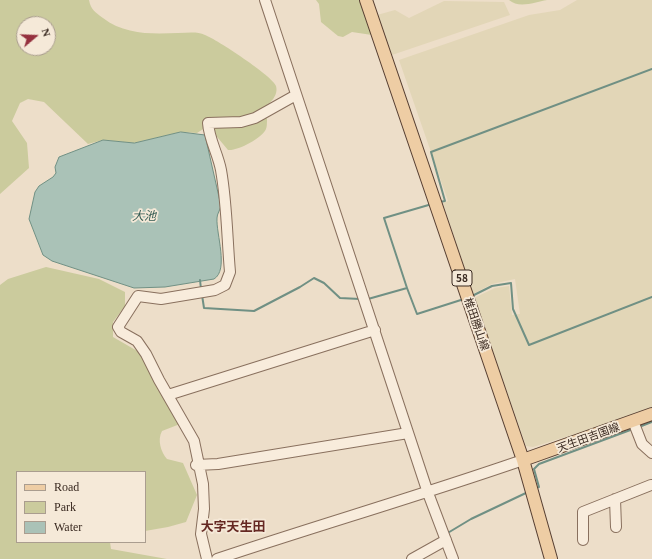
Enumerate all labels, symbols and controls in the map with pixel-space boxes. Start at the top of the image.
north arrow [16,16,56,56]
text: N [39,27,53,38]
water label: 大池 [132,208,156,222]
road number: 58 [452,270,472,286]
street label: 椎田勝山線 [462,296,492,352]
street label: 天生田吉国線 [555,420,621,454]
legend [16,471,146,543]
text: Road [54,480,79,494]
text: Park [54,500,76,514]
district label: 大字天生田 [201,518,265,534]
text: Water [54,520,82,534]

